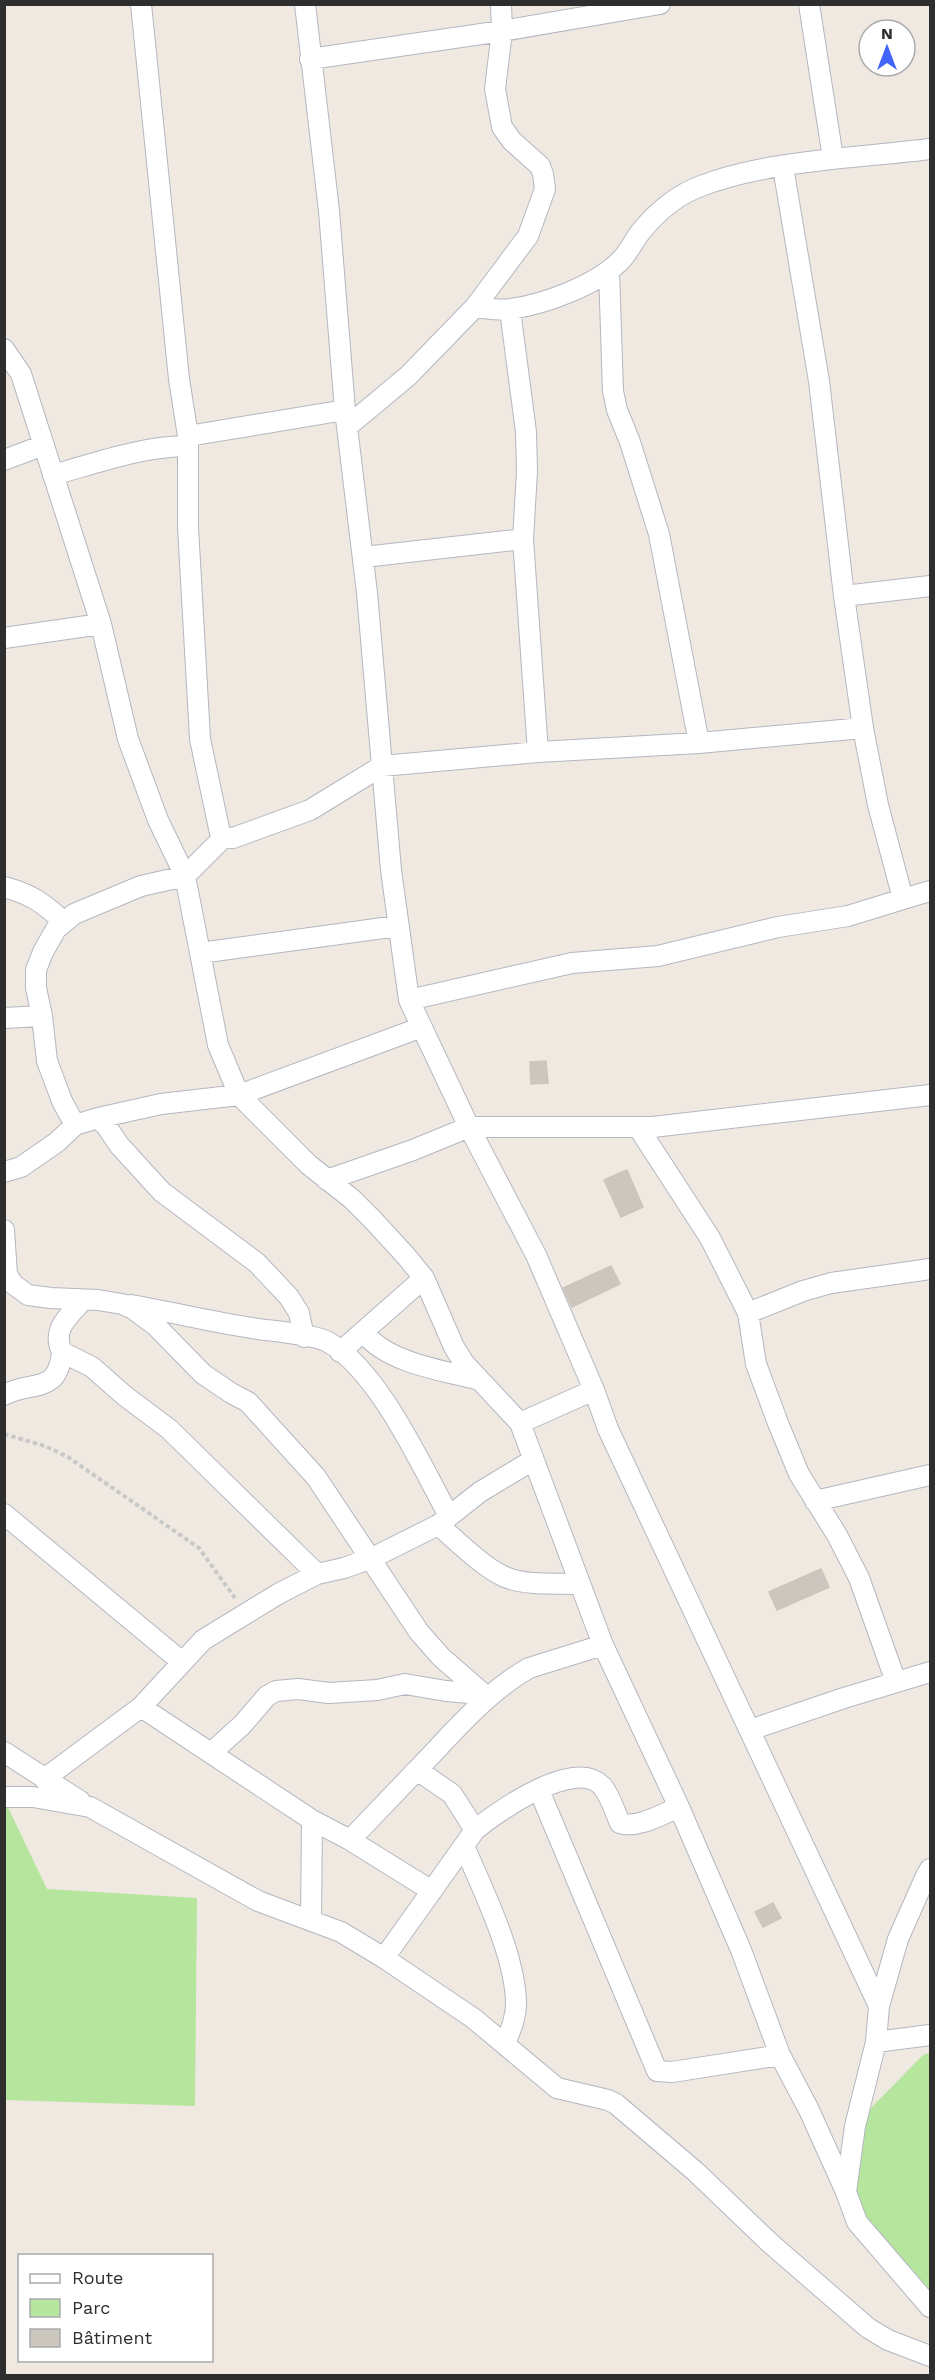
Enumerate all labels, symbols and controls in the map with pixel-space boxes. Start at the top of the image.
north arrow [857,18,917,78]
text: N [881,24,893,43]
legend [18,2254,213,2362]
text: Route [72,2267,124,2288]
text: Parc [72,2297,110,2318]
text: Bâtiment [72,2327,152,2348]

